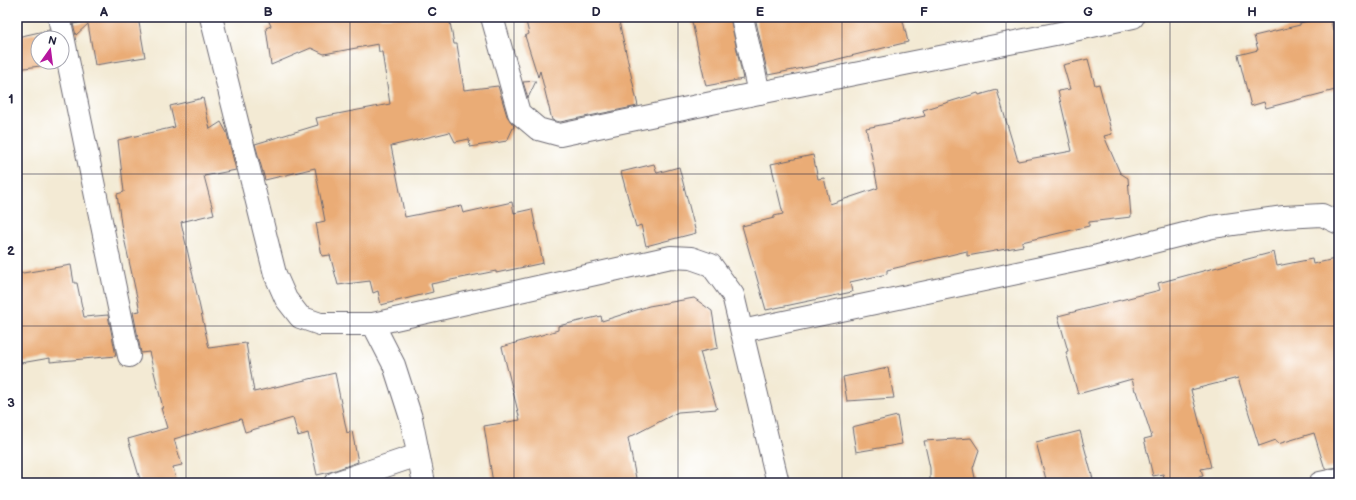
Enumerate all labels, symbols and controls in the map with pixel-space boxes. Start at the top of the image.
text: A [99,4,108,20]
text: B [263,4,273,20]
text: C [427,4,437,20]
text: D [591,4,601,20]
text: E [756,4,765,20]
text: F [920,4,928,20]
text: G [1083,4,1093,20]
text: H [1247,4,1257,20]
north arrow [30,30,70,70]
text: N [47,33,58,48]
text: 1 [8,91,14,107]
text: 2 [7,243,15,259]
text: 3 [7,395,15,411]

